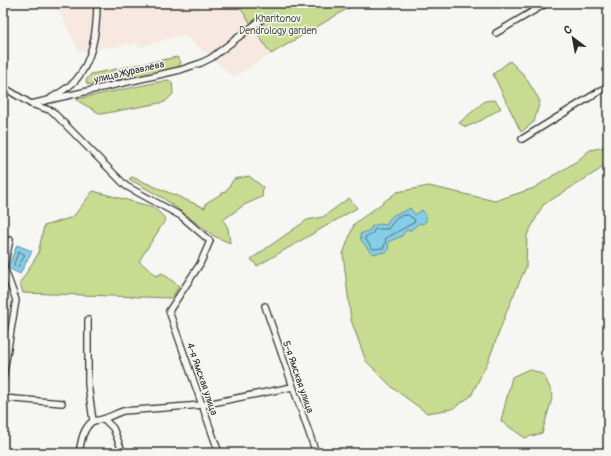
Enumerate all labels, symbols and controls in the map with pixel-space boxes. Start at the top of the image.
park label: Kharitonov Dendrology garden [239,13,317,37]
north arrow [553,18,593,58]
text: С [562,23,574,37]
street label: улица Журавлёва [92,58,166,86]
street label: 5-я Ямская улица [280,339,316,415]
street label: 4-я Ямская улица [184,341,220,417]

